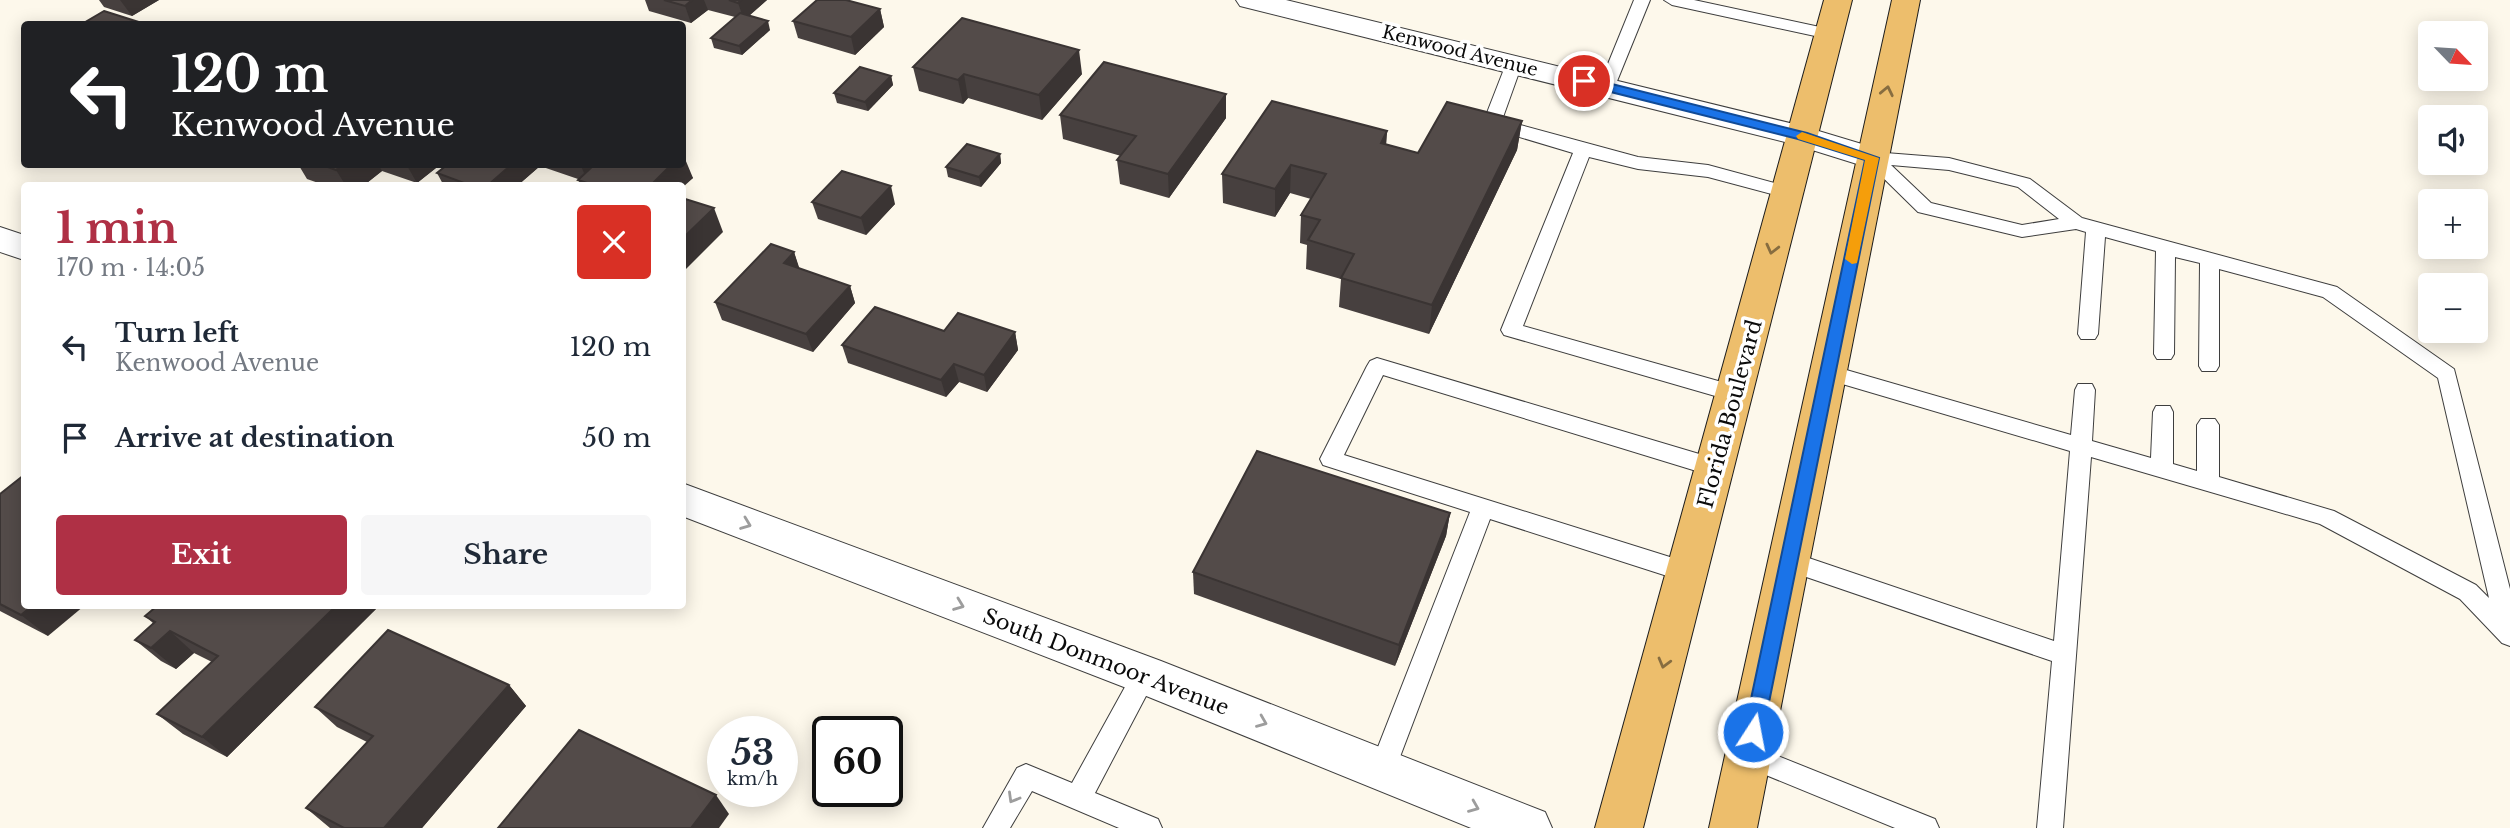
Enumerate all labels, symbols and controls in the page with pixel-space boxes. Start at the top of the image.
street label: Kenwood Avenue [1380,21,1540,81]
north arrow [2418,21,2488,91]
map controls [2418,21,2488,343]
text: 120 m [171,44,329,105]
icon: left [56,49,147,140]
pin [1554,51,1614,111]
icon: arrive [1565,62,1603,100]
one-way arrow [1878,85,1893,97]
text: Kenwood Avenue [171,105,455,145]
button: sound [2418,105,2488,175]
button: + [2418,189,2488,259]
text: 1 min [56,202,178,254]
button: close [577,205,651,279]
one-way arrow [1766,243,1780,255]
text: 170 m · 14:05 [56,254,205,282]
button: − [2418,273,2488,343]
text: Turn left [115,317,239,349]
street label: Florida Boulevard [1692,317,1768,511]
icon: left [56,328,94,366]
text: 120 m [569,331,651,363]
text: Kenwood Avenue [115,349,319,377]
icon: arrive [56,419,94,457]
text: Arrive at destination [115,422,395,454]
text: 50 m [582,422,651,454]
button: Exit [56,515,347,595]
button: Share [361,515,651,595]
one-way arrow [740,515,752,529]
one-way arrow [952,596,964,610]
street label: South Donmoor Avenue [979,603,1233,721]
one-way arrow [1658,657,1672,669]
position arrow [1716,695,1790,769]
one-way arrow [1256,714,1268,728]
speed limit sign: 60 [812,716,903,807]
text: 53 [731,731,774,774]
text: km/h [727,768,778,790]
one-way arrow [1008,791,1021,804]
one-way arrow [1467,798,1479,812]

